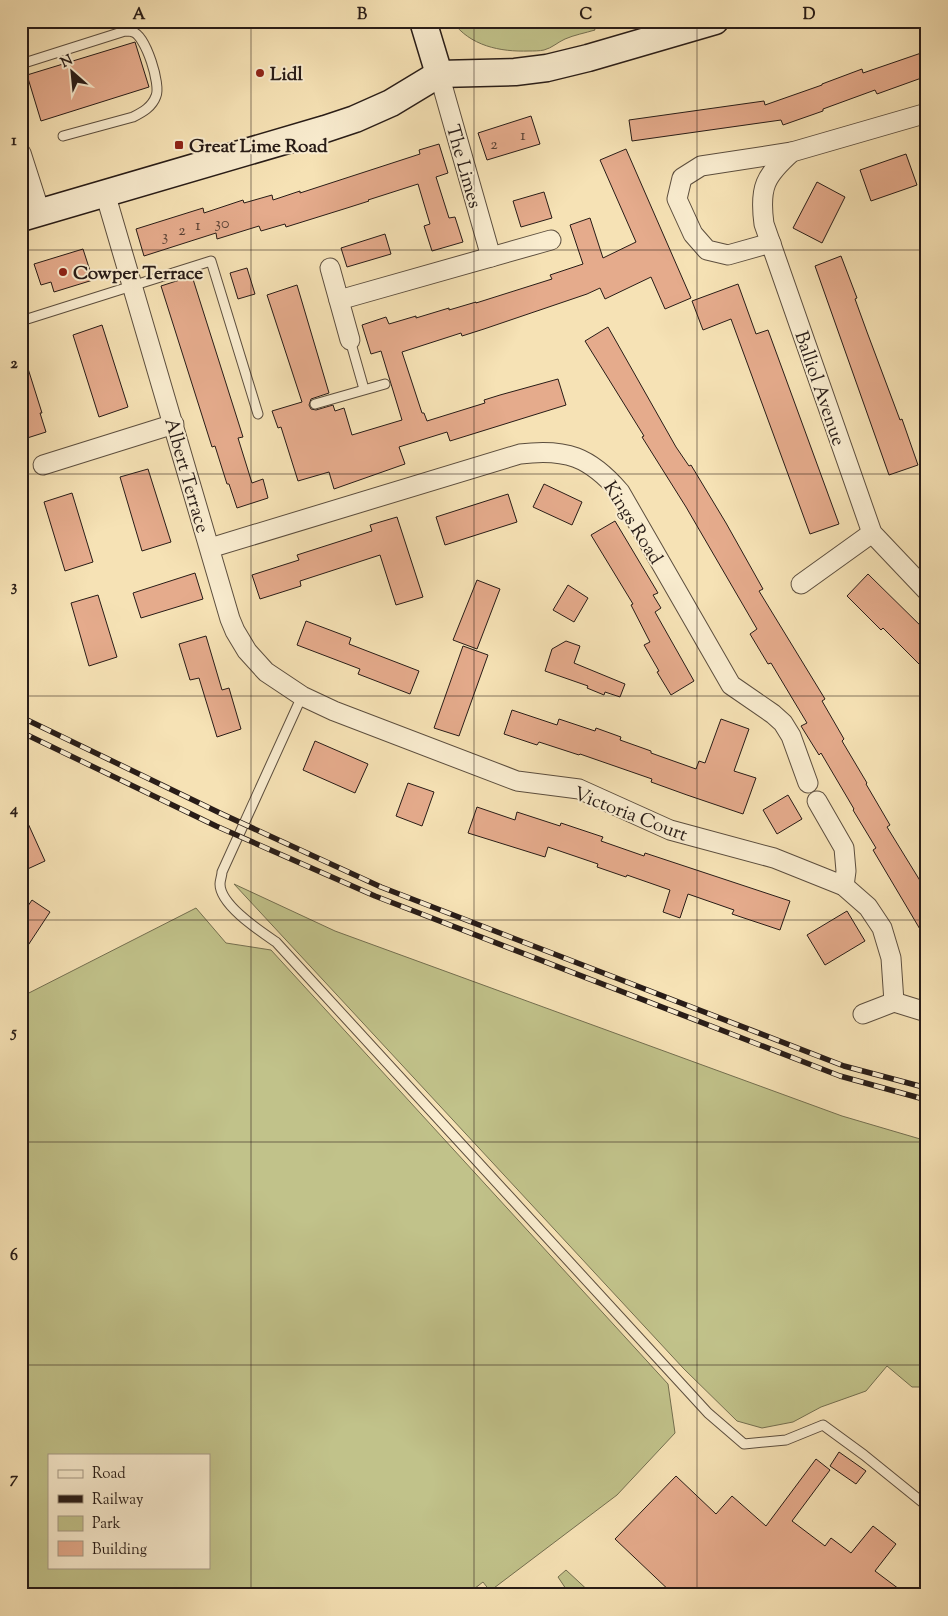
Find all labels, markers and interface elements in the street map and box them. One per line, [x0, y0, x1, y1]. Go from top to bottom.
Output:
text: A [133, 4, 146, 27]
text: B [357, 4, 367, 27]
text: C [580, 4, 593, 27]
text: D [803, 4, 816, 27]
north arrow [48, 48, 98, 98]
text: N [57, 51, 77, 74]
place label: Lidl [270, 62, 303, 89]
marker: Lidl [254, 67, 266, 79]
street label: The Limes [438, 122, 487, 212]
house number: 1 [520, 125, 526, 148]
text: 1 [11, 130, 17, 153]
place label: Great Lime Road [189, 134, 328, 161]
house number: 2 [490, 134, 498, 157]
marker: Great Lime Road [173, 139, 185, 151]
house number: 30 [215, 213, 229, 236]
house number: 1 [195, 215, 201, 238]
house number: 2 [178, 220, 186, 243]
house number: 3 [162, 226, 168, 249]
place label: Cowper Terrace [73, 261, 203, 288]
marker: Cowper Terrace [57, 266, 69, 278]
street label: Balliol Avenue [786, 328, 851, 450]
text: 2 [10, 353, 18, 376]
street label: Albert Terrace [156, 415, 215, 537]
street label: Kings Road [596, 476, 668, 570]
text: 3 [11, 576, 18, 599]
street label: Victoria Court [569, 781, 691, 850]
text: 4 [9, 799, 18, 822]
text: 5 [9, 1022, 17, 1045]
text: 6 [10, 1245, 18, 1268]
legend [48, 1454, 210, 1568]
text: Road [92, 1464, 126, 1485]
text: 7 [10, 1468, 19, 1491]
text: Railway [92, 1490, 144, 1511]
text: Park [92, 1514, 121, 1535]
text: Building [92, 1540, 147, 1561]

